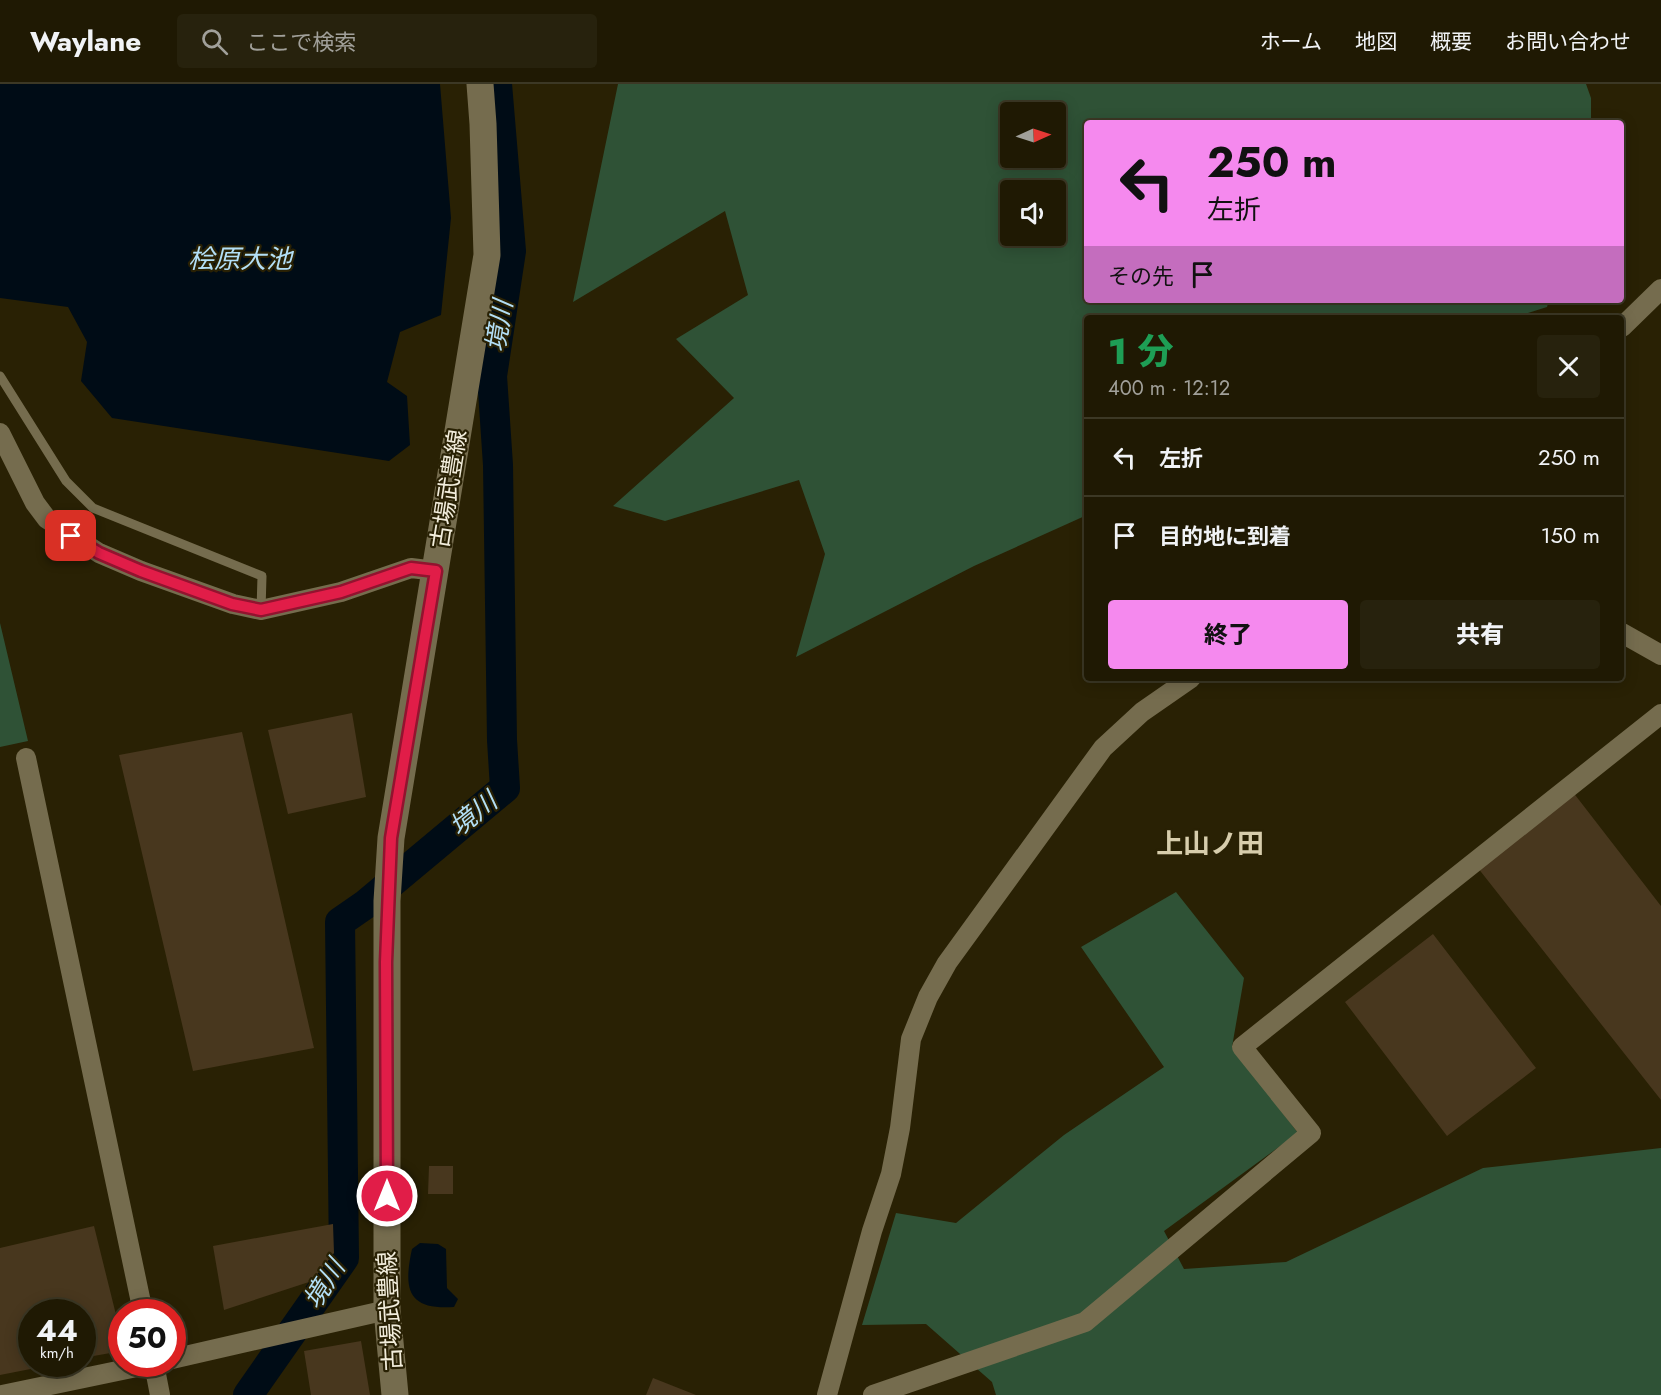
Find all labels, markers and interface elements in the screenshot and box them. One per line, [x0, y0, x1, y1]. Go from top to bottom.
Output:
search box [177, 14, 597, 68]
text: Waylane [30, 21, 141, 62]
icon: search [198, 25, 231, 58]
text: ここで検索 [246, 26, 356, 58]
text: ホーム [1260, 27, 1322, 57]
text: 地図 [1355, 27, 1397, 57]
text: 概要 [1430, 27, 1472, 57]
text: お問い合わせ [1505, 27, 1631, 57]
north arrow [1000, 102, 1066, 168]
map controls [1000, 102, 1066, 246]
text: 250 m [1207, 132, 1337, 193]
icon: left [1108, 144, 1186, 222]
button: sound [1000, 180, 1066, 246]
text: 左折 [1207, 190, 1261, 229]
water label: 桧原大池 [188, 240, 295, 278]
icon: arrive [1186, 258, 1219, 291]
text: その先 [1108, 260, 1174, 292]
water label: 境川 [476, 294, 522, 355]
text: 1 分 [1108, 325, 1174, 377]
button: close [1537, 335, 1600, 398]
text: 400 m · 12:12 [1108, 374, 1230, 403]
street label: 古場武豊線 [422, 427, 475, 551]
icon: left [1108, 441, 1141, 474]
text: 250 m [1538, 441, 1600, 473]
text: 左折 [1159, 442, 1203, 474]
pin [45, 510, 96, 561]
icon: arrive [54, 519, 87, 552]
icon: arrive [1108, 519, 1141, 552]
text: 150 m [1541, 519, 1600, 551]
text: 目的地に到着 [1159, 520, 1291, 552]
button: 終了 [1108, 600, 1348, 669]
button: 共有 [1360, 600, 1600, 669]
water label: 境川 [441, 781, 507, 845]
district label: 上山ノ田 [1156, 824, 1264, 863]
position arrow [355, 1164, 419, 1228]
water label: 境川 [294, 1249, 355, 1316]
street label: 古場武豊線 [369, 1250, 410, 1372]
speed limit sign: 50 [108, 1299, 186, 1377]
text: 44 [36, 1309, 78, 1352]
text: km/h [40, 1342, 74, 1364]

